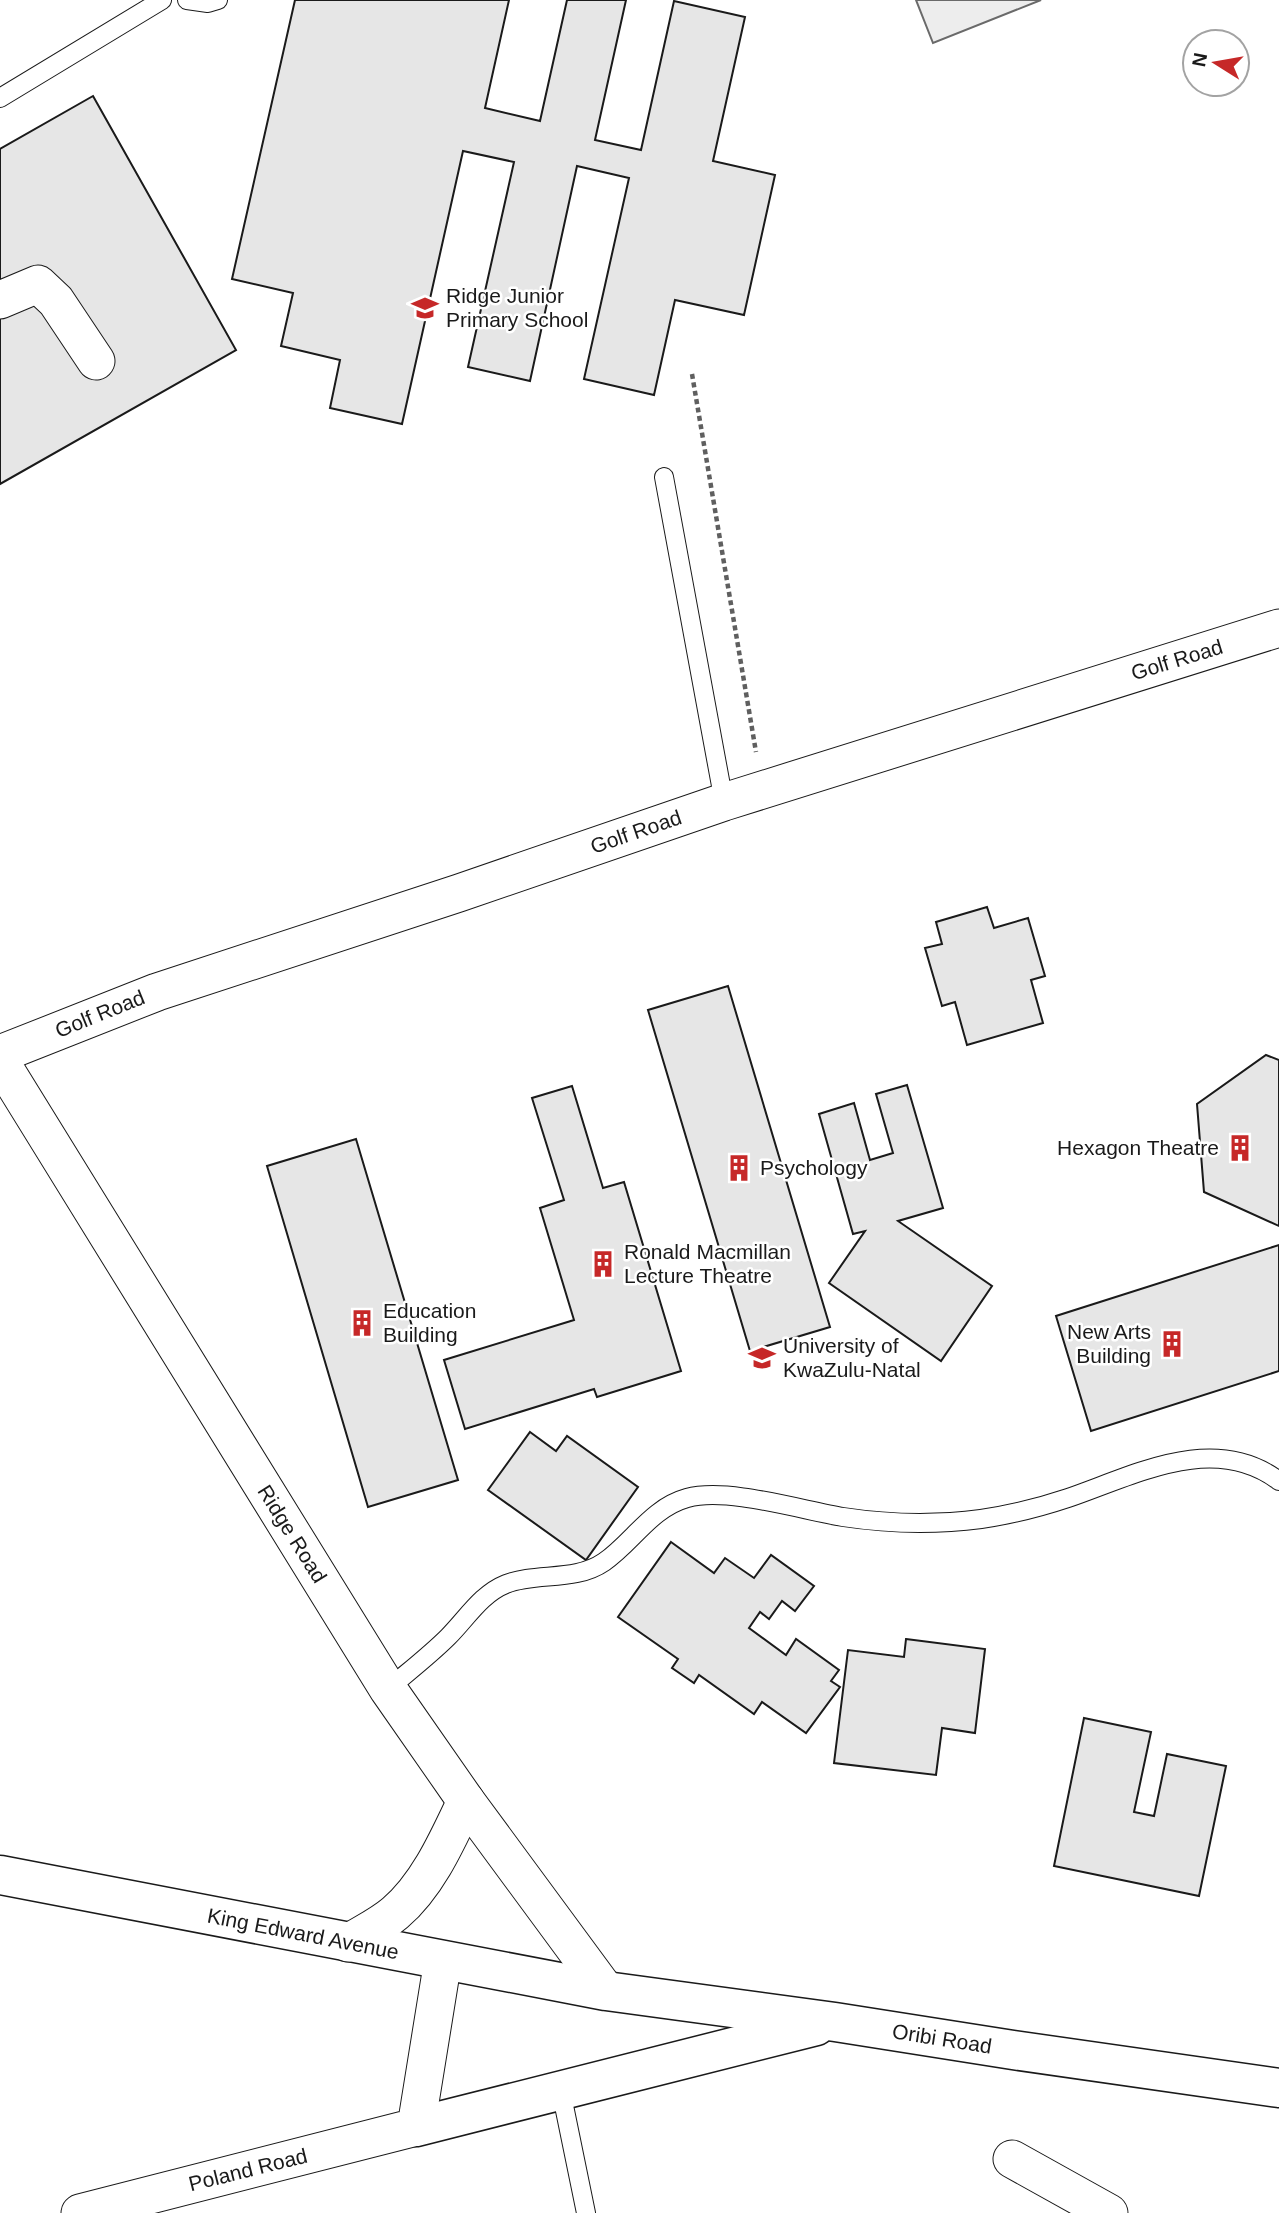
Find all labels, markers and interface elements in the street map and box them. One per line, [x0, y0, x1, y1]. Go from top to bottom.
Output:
north arrow [1181, 28, 1251, 98]
text: N [1188, 51, 1211, 69]
place label: Ridge Junior Primary School [446, 284, 588, 331]
school or university icon: Ridge Junior Primary School [410, 293, 440, 323]
street label: Golf Road [1128, 635, 1225, 684]
street label: Golf Road [587, 805, 684, 858]
street label: Golf Road [52, 985, 148, 1042]
building icon: Hexagon Theatre [1225, 1133, 1255, 1163]
place label: Hexagon Theatre [1057, 1136, 1219, 1159]
building icon: Psychology [724, 1153, 754, 1183]
place label: Psychology [760, 1156, 868, 1179]
place label: Ronald Macmillan Lecture Theatre [624, 1240, 791, 1287]
building icon: Ronald Macmillan Lecture Theatre [588, 1249, 618, 1279]
place label: Education Building [383, 1299, 476, 1346]
building icon: Education Building [347, 1308, 377, 1338]
place label: New Arts Building [1067, 1320, 1151, 1367]
building icon: New Arts Building [1157, 1329, 1187, 1359]
place label: University of KwaZulu-Natal [783, 1334, 921, 1381]
school or university icon: University of KwaZulu-Natal [747, 1343, 777, 1373]
street label: Ridge Road [253, 1481, 332, 1587]
street label: King Edward Avenue [205, 1904, 401, 1963]
street label: Oribi Road [891, 2019, 993, 2058]
street label: Poland Road [186, 2144, 310, 2195]

